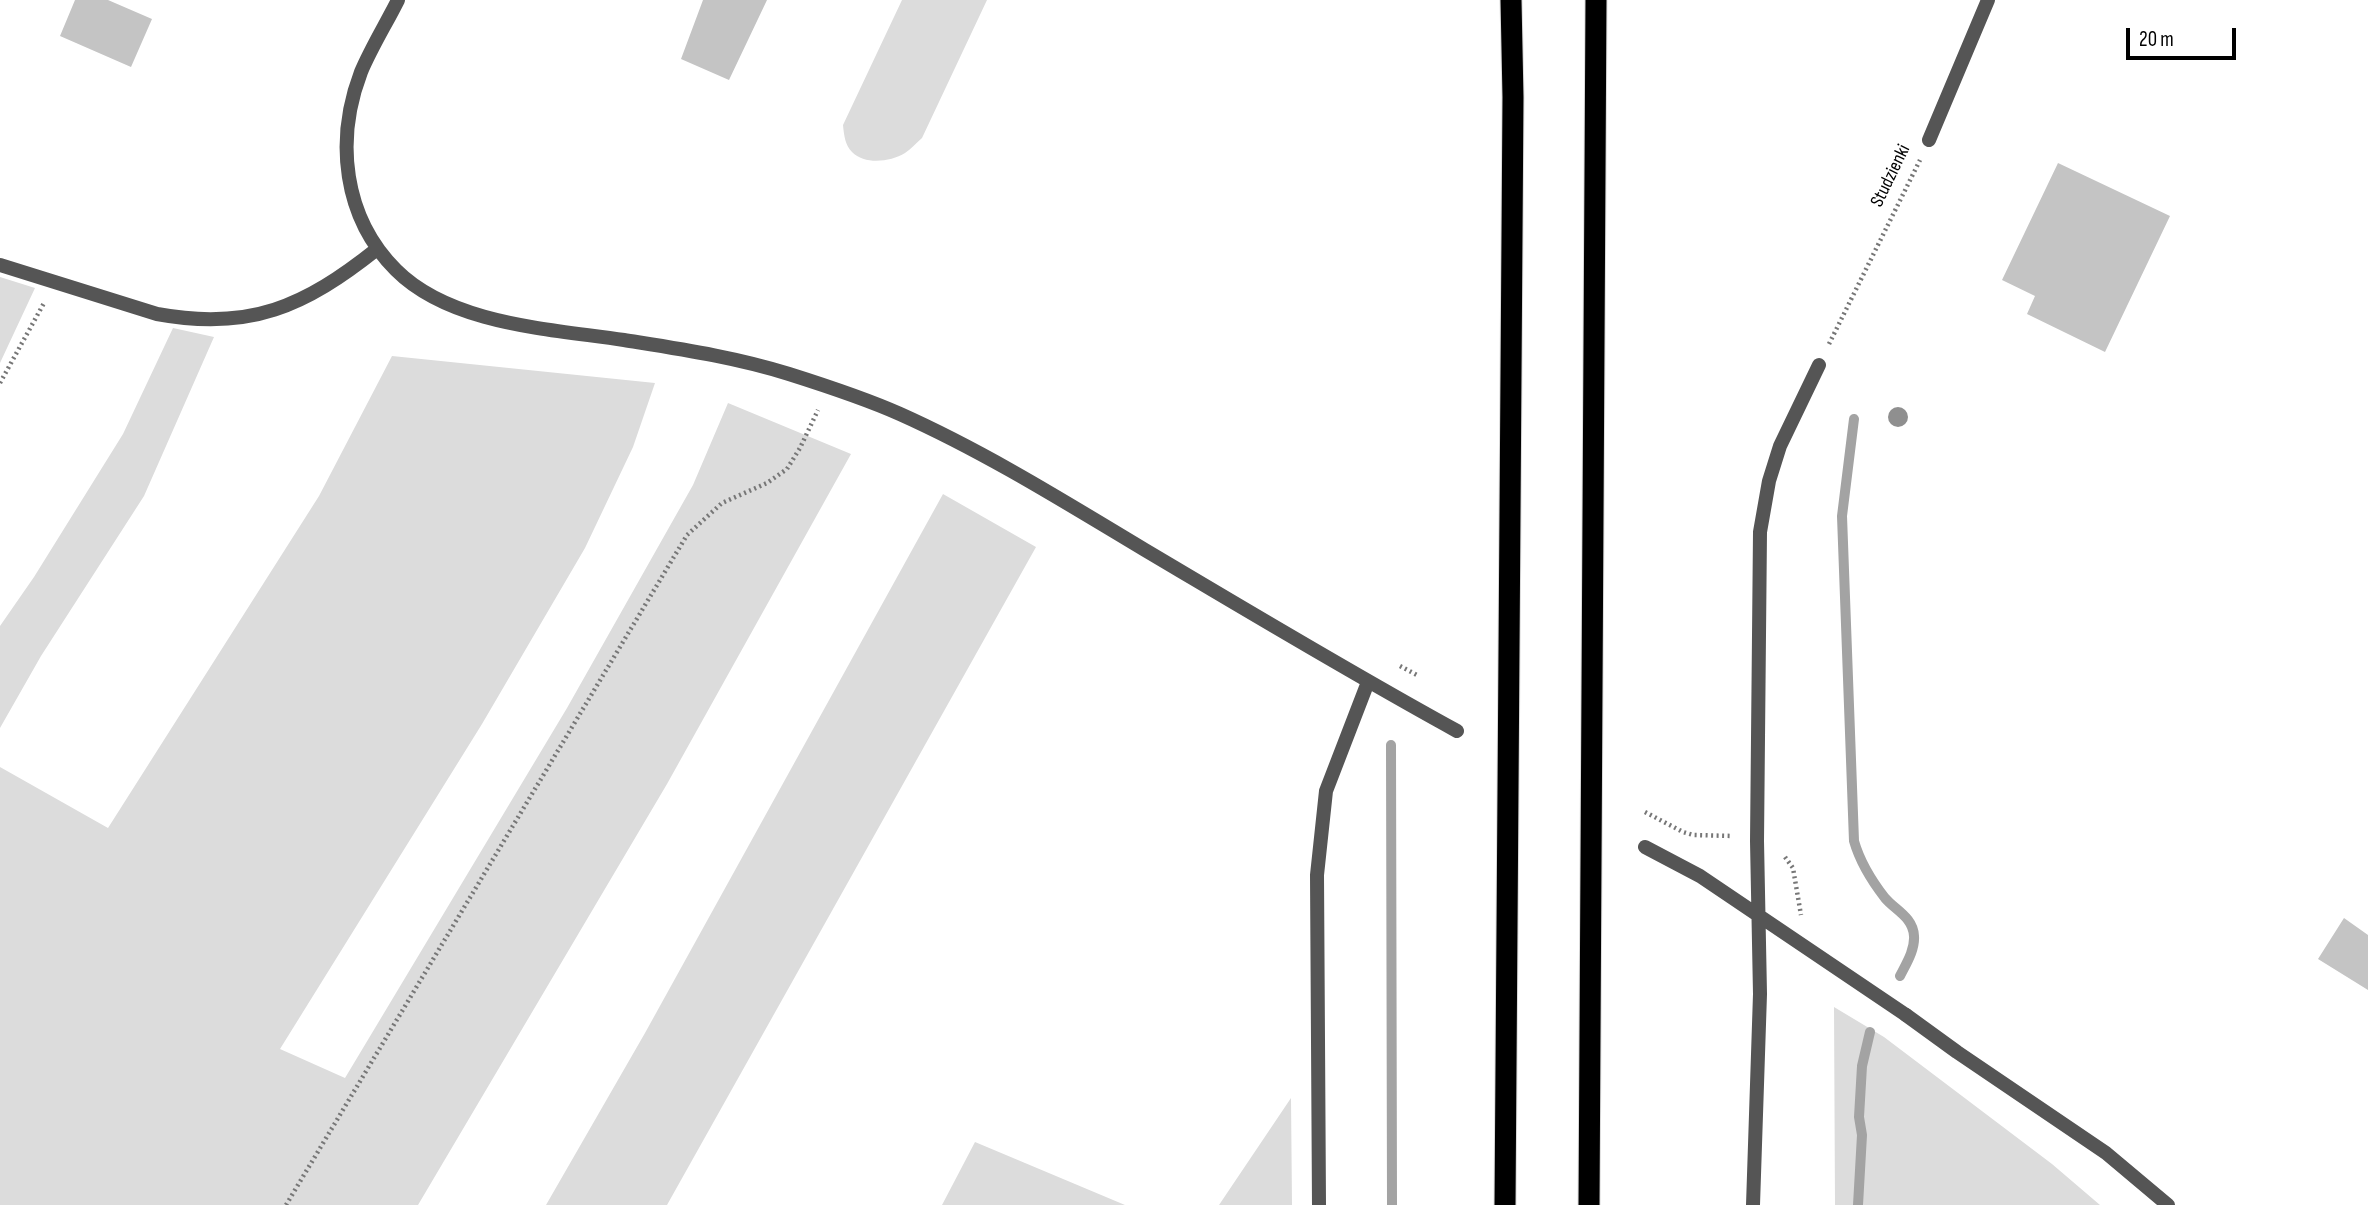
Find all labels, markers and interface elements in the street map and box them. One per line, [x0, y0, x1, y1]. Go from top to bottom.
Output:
scale bar [2130, 14, 2240, 58]
text: 20 m [2139, 27, 2174, 52]
street label: Studzienki [1866, 141, 1916, 211]

